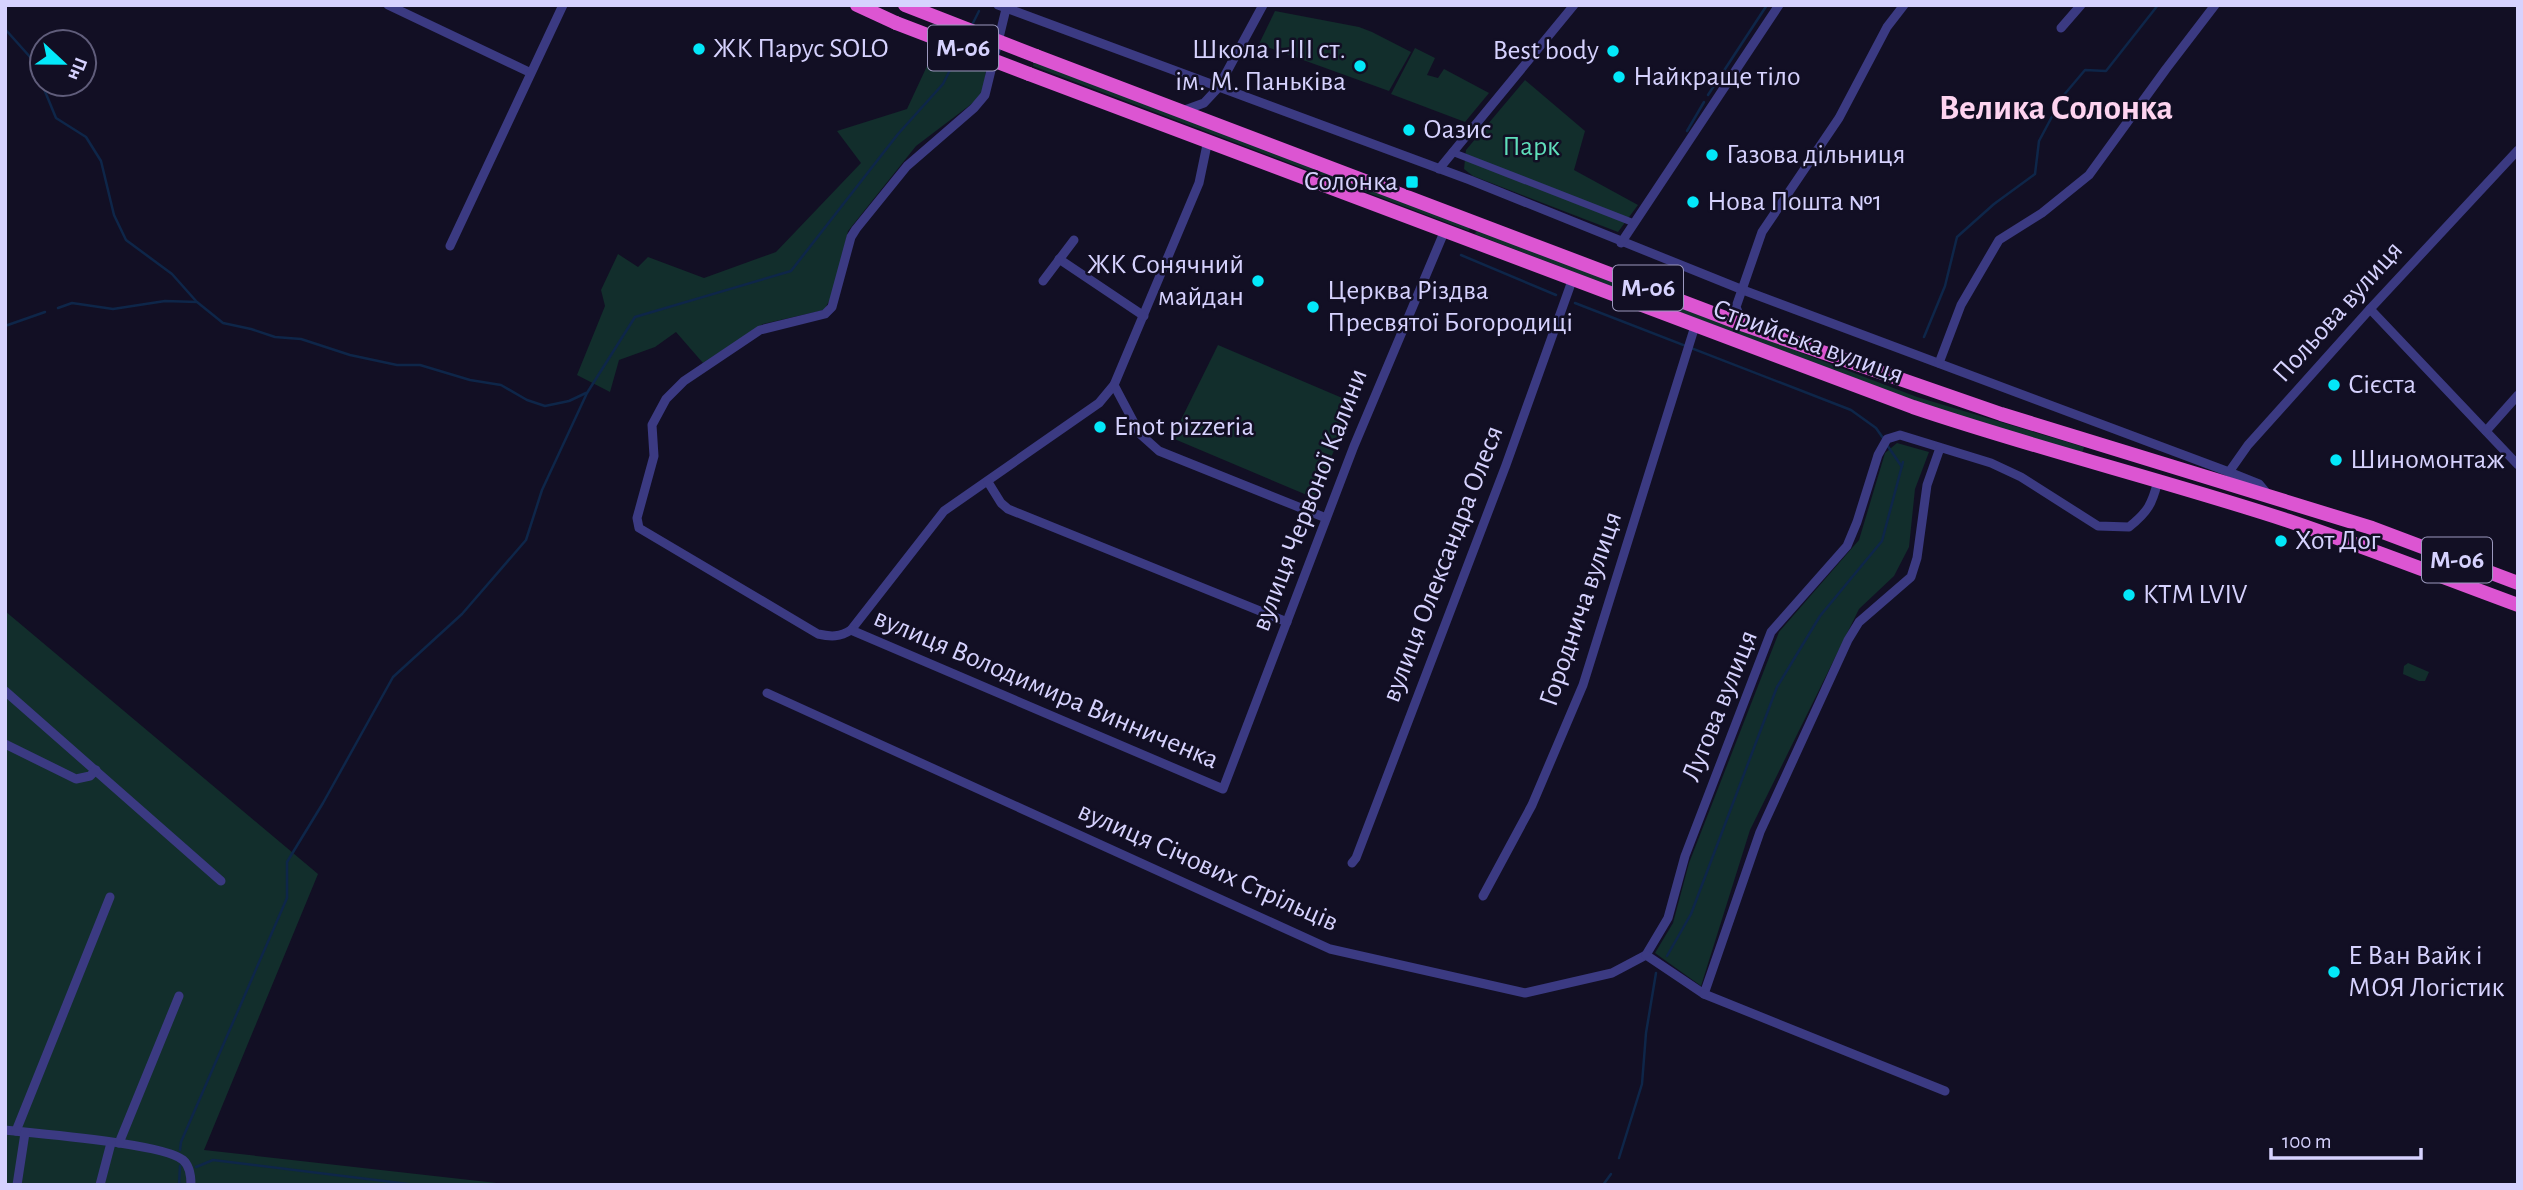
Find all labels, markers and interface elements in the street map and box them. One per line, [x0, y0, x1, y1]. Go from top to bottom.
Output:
road number: М-06 [928, 25, 998, 70]
north arrow [28, 28, 98, 98]
place label: ЖК Парус SOLO [713, 35, 889, 63]
place label: Школа І-ІІІ ст. ім. М. Паньківа [1175, 36, 1346, 96]
place label: Best body [1493, 37, 1599, 65]
marker: ЖК Парус SOLO [691, 41, 707, 57]
marker: Best body [1605, 43, 1621, 59]
text: Пн [64, 55, 91, 83]
marker: Школа І-ІІІ ст. ім. М. Паньківа [1352, 58, 1368, 74]
place label: Найкраще тіло [1633, 63, 1801, 91]
marker: Найкраще тіло [1611, 69, 1627, 85]
district label: Велика Солонка [1939, 91, 2173, 126]
place label: Оазис [1423, 116, 1492, 144]
marker: Оазис [1401, 122, 1417, 138]
park label: Парк [1502, 133, 1560, 161]
place label: Газова дільниця [1726, 141, 1906, 169]
marker: Газова дільниця [1704, 147, 1720, 163]
place label: Солонка [1303, 168, 1398, 196]
marker: Солонка [1404, 174, 1420, 190]
place label: Нова Пошта №1 [1707, 188, 1882, 216]
marker: Нова Пошта №1 [1685, 194, 1701, 210]
street label: Польова вулиця [2268, 236, 2408, 388]
place label: ЖК Сонячний майдан [1087, 251, 1244, 311]
road number: М-06 [1613, 266, 1683, 310]
marker: ЖК Сонячний майдан [1250, 273, 1266, 289]
place label: Церква Різдва Пресвятої Богородиці [1327, 277, 1573, 337]
street label: Стрийська вулиця [1709, 295, 1907, 389]
marker: Церква Різдва Пресвятої Богородиці [1305, 299, 1321, 315]
street label: вулиця Червоної Калини [1247, 365, 1373, 635]
place label: Сієста [2348, 371, 2416, 399]
marker: Сієста [2326, 377, 2342, 393]
place label: Enot pizzeria [1114, 413, 1254, 441]
marker: Enot pizzeria [1092, 419, 1108, 435]
street label: вулиця Олександра Олеся [1377, 422, 1509, 706]
place label: Шиномонтаж [2350, 446, 2505, 474]
marker: Шиномонтаж [2328, 452, 2344, 468]
street label: Городнича вулиця [1535, 508, 1627, 710]
place label: Хот Дог [2295, 527, 2380, 555]
marker: Хот Дог [2273, 533, 2289, 549]
road number: М-06 [2422, 538, 2492, 582]
place label: KTM LVIV [2143, 581, 2247, 609]
marker: KTM LVIV [2121, 587, 2137, 603]
street label: вулиця Володимира Винниченка [870, 604, 1222, 774]
street label: Лугова вулиця [1677, 627, 1763, 785]
street label: вулиця Січових Стрільців [1074, 797, 1342, 937]
place label: Е Ван Вайк і МОЯ Логістик [2348, 942, 2505, 1002]
marker: Е Ван Вайк і МОЯ Логістик [2326, 964, 2342, 980]
scale bar [2271, 1116, 2422, 1160]
text: 100 m [2282, 1131, 2332, 1152]

